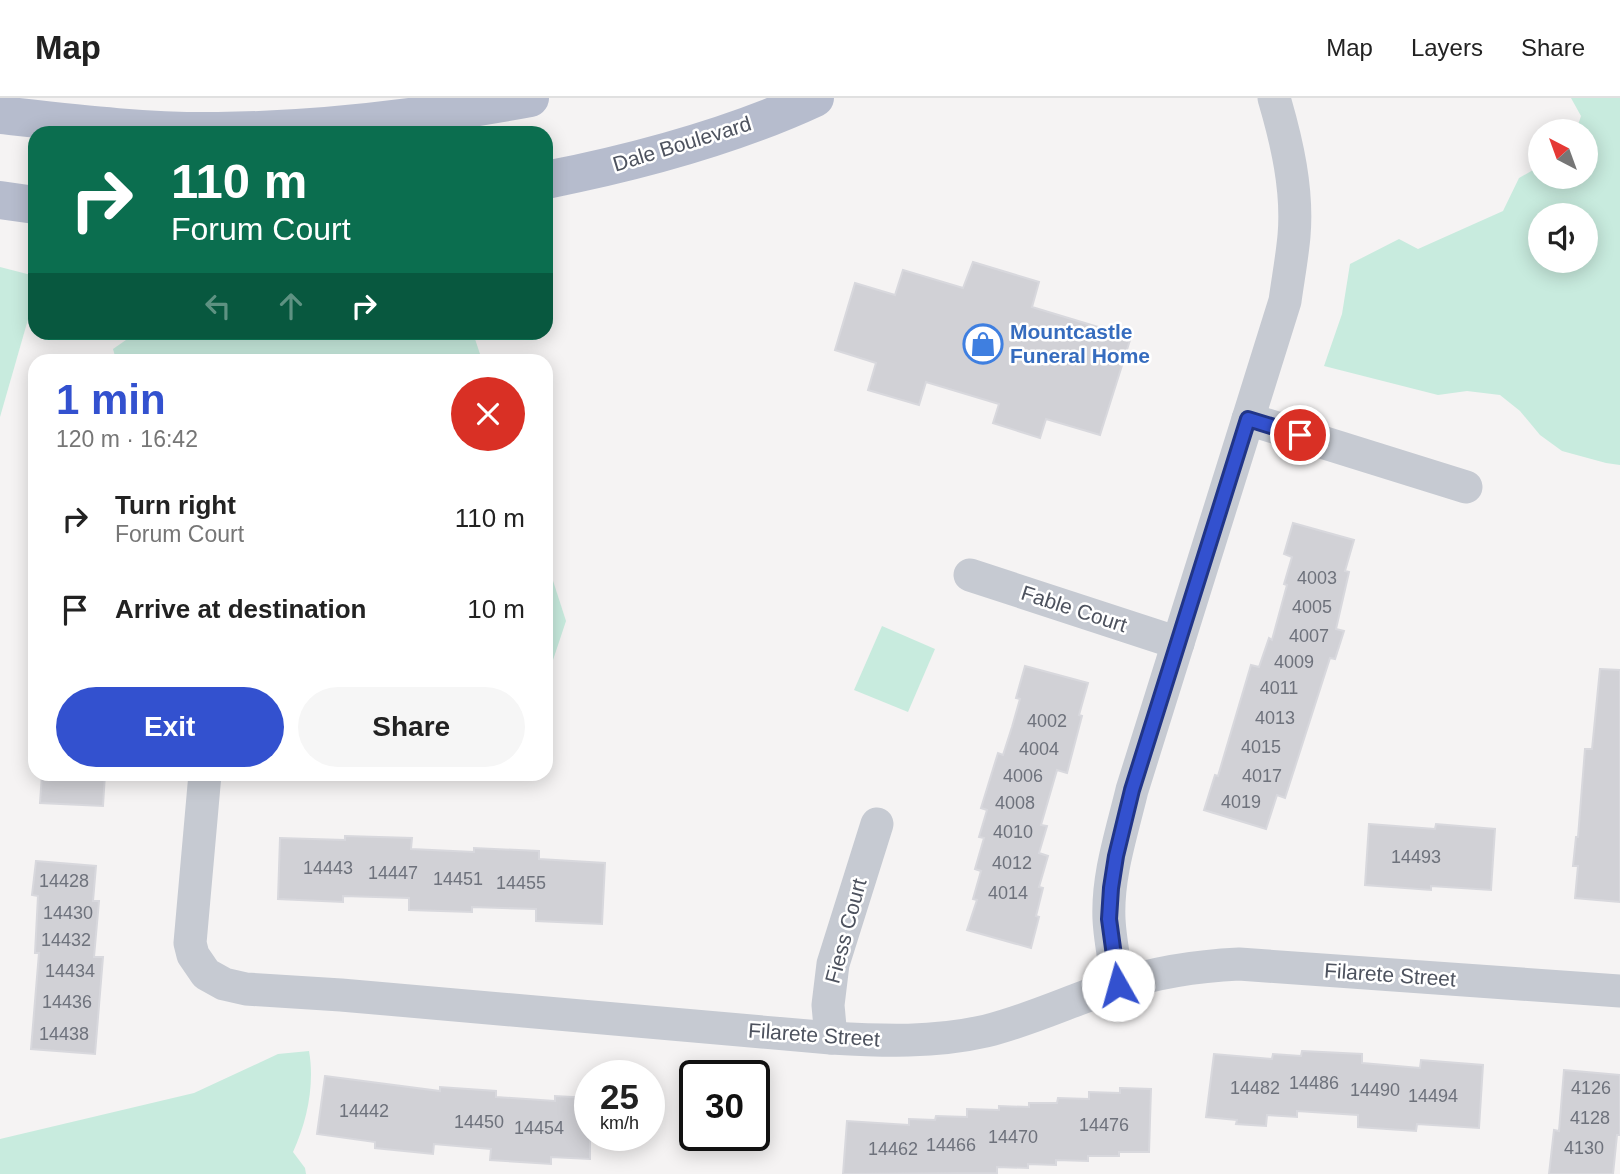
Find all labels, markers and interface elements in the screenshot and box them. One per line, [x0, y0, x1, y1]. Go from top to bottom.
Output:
text: Map [35, 29, 101, 66]
text: Map [1326, 34, 1373, 61]
text: Layers [1411, 34, 1483, 61]
text: Share [1521, 34, 1585, 61]
street label: Dale Boulevard [610, 112, 754, 176]
north arrow [1528, 119, 1598, 189]
map controls [1528, 119, 1598, 273]
icon: right [56, 154, 147, 245]
text: 110 m [171, 154, 307, 208]
button: sound [1528, 203, 1598, 273]
text: Forum Court [171, 211, 351, 247]
icon: left [199, 287, 237, 325]
icon: ahead [272, 287, 310, 325]
icon: right [345, 287, 383, 325]
place label: Mountcastle Funeral Home [1010, 320, 1150, 367]
shop icon: Mountcastle Funeral Home [962, 323, 1004, 365]
text: 1 min [56, 376, 166, 423]
button: close [451, 377, 525, 451]
pin [1270, 405, 1330, 465]
icon: arrive [1281, 416, 1319, 454]
text: 120 m · 16:42 [56, 426, 198, 452]
text: Turn right [115, 490, 236, 520]
icon: right [56, 500, 94, 538]
text: 110 m [455, 503, 525, 533]
text: Forum Court [115, 521, 244, 547]
house number: 4003 [1297, 568, 1337, 588]
street label: Fable Court [1018, 581, 1130, 636]
icon: arrive [56, 591, 94, 629]
text: Arrive at destination [115, 594, 366, 624]
text: 10 m [467, 594, 525, 624]
house number: 4005 [1292, 597, 1332, 617]
house number: 4007 [1289, 626, 1329, 646]
house number: 4009 [1274, 652, 1314, 672]
house number: 4011 [1260, 678, 1298, 698]
button: Exit [56, 687, 284, 767]
button: Share [298, 687, 525, 767]
house number: 4013 [1255, 708, 1295, 728]
house number: 4002 [1027, 711, 1067, 731]
house number: 4015 [1241, 737, 1281, 757]
house number: 4004 [1019, 739, 1059, 759]
house number: 4006 [1003, 766, 1043, 786]
house number: 4017 [1242, 766, 1282, 786]
house number: 4019 [1221, 792, 1261, 812]
house number: 4008 [995, 793, 1035, 813]
house number: 4010 [993, 822, 1033, 842]
house number: 14493 [1391, 847, 1441, 867]
house number: 4012 [992, 853, 1032, 873]
house number: 14443 [303, 858, 353, 878]
house number: 14447 [368, 863, 418, 883]
house number: 14451 [433, 869, 483, 889]
house number: 14428 [39, 871, 89, 891]
house number: 14455 [496, 873, 546, 893]
street label: Fiess Court [821, 876, 871, 986]
house number: 4014 [988, 883, 1028, 903]
house number: 14430 [43, 903, 93, 923]
house number: 14432 [41, 930, 91, 950]
position arrow [1081, 948, 1155, 1022]
street label: Filarete Street [1323, 958, 1457, 991]
house number: 14434 [45, 961, 95, 981]
house number: 14436 [42, 992, 92, 1012]
street label: Filarete Street [747, 1018, 881, 1051]
house number: 14438 [39, 1024, 89, 1044]
speed limit sign: 30 [679, 1060, 770, 1151]
house number: 14486 [1289, 1073, 1339, 1093]
text: 25 [600, 1077, 639, 1116]
house number: 14482 [1230, 1078, 1280, 1098]
house number: 4126 [1571, 1078, 1611, 1098]
house number: 14490 [1350, 1080, 1400, 1100]
house number: 14494 [1408, 1086, 1458, 1106]
house number: 14442 [339, 1101, 389, 1121]
house number: 4128 [1570, 1108, 1610, 1128]
house number: 14450 [454, 1112, 504, 1132]
text: km/h [600, 1113, 639, 1133]
house number: 14476 [1079, 1115, 1129, 1135]
house number: 14454 [514, 1118, 564, 1138]
house number: 14470 [988, 1127, 1038, 1147]
house number: 14466 [926, 1135, 976, 1155]
house number: 4130 [1564, 1138, 1604, 1158]
house number: 14462 [868, 1139, 918, 1159]

